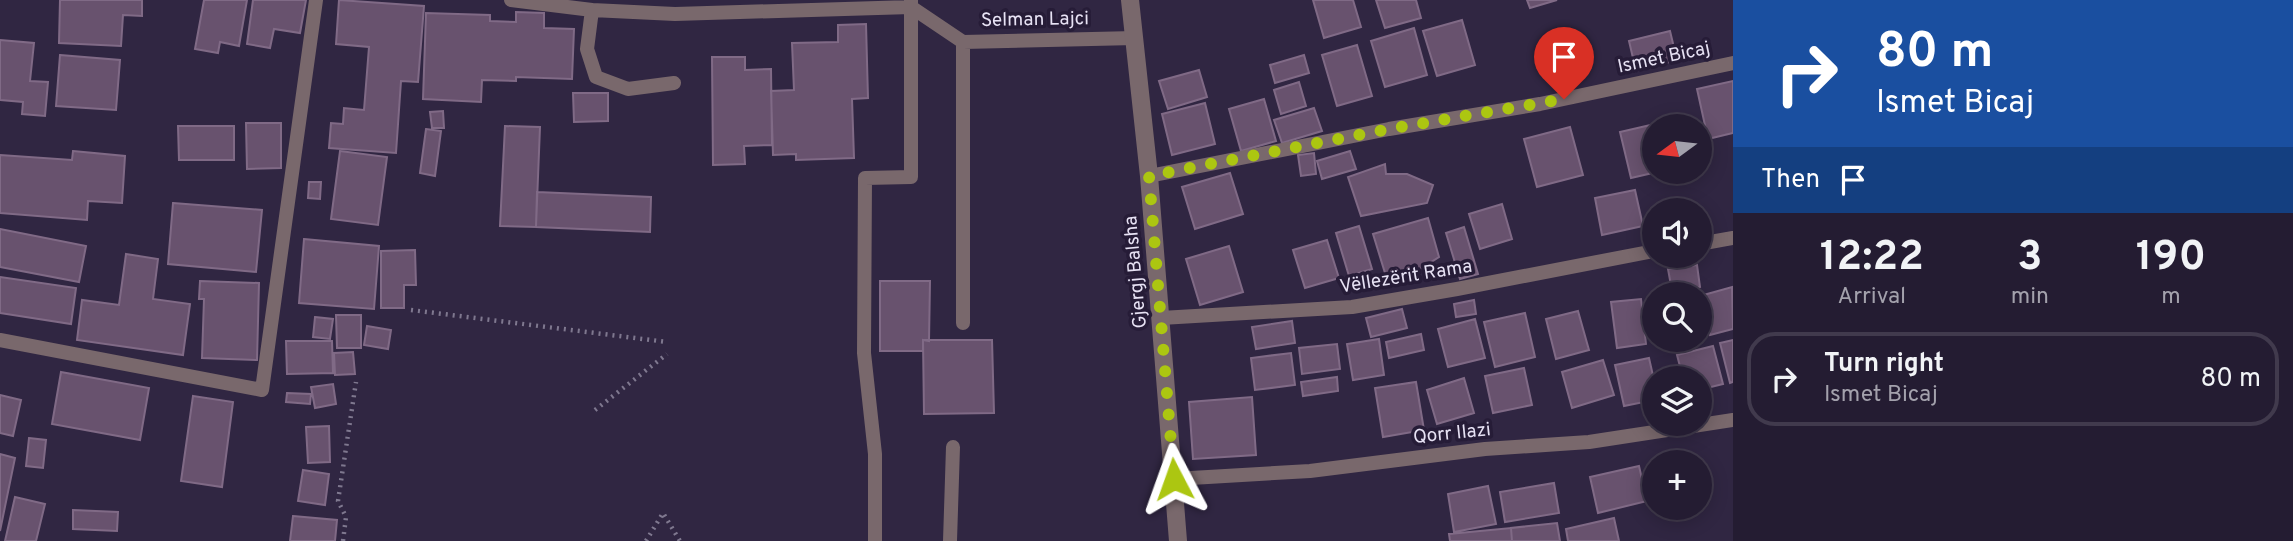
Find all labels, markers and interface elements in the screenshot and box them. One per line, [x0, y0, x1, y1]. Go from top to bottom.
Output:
street label: Selman Lajci [981, 7, 1089, 33]
text: 80 m [1876, 23, 1993, 85]
pin [1534, 27, 1594, 99]
icon: right [1761, 28, 1852, 119]
street label: Ismet Bicaj [1616, 36, 1712, 80]
icon: arrive [1545, 38, 1583, 76]
text: Ismet Bicaj [1876, 84, 2034, 124]
north arrow [1642, 114, 1712, 184]
map controls [1642, 114, 1712, 520]
icon: arrive [1834, 161, 1872, 199]
text: Then [1761, 164, 1820, 197]
button: sound [1642, 198, 1712, 268]
street label: Gjergj Balsha [1119, 215, 1153, 329]
text: 12:22 [1820, 232, 1924, 285]
text: 3 [2017, 232, 2042, 285]
text: 190 [2136, 232, 2206, 285]
street label: Vëllezërit Rama [1338, 255, 1474, 299]
button: search [1642, 282, 1712, 352]
text: Arrival [1838, 283, 1906, 312]
text: min [2011, 283, 2049, 312]
text: m [2161, 283, 2181, 312]
text: Turn right [1824, 348, 1944, 381]
icon: right [1765, 360, 1803, 398]
text: 80 m [2201, 363, 2261, 396]
button: layers [1642, 366, 1712, 436]
text: Ismet Bicaj [1824, 381, 1938, 410]
street label: Qorr Ilazi [1412, 418, 1492, 450]
position arrow [1137, 442, 1211, 516]
button: + [1642, 450, 1712, 520]

